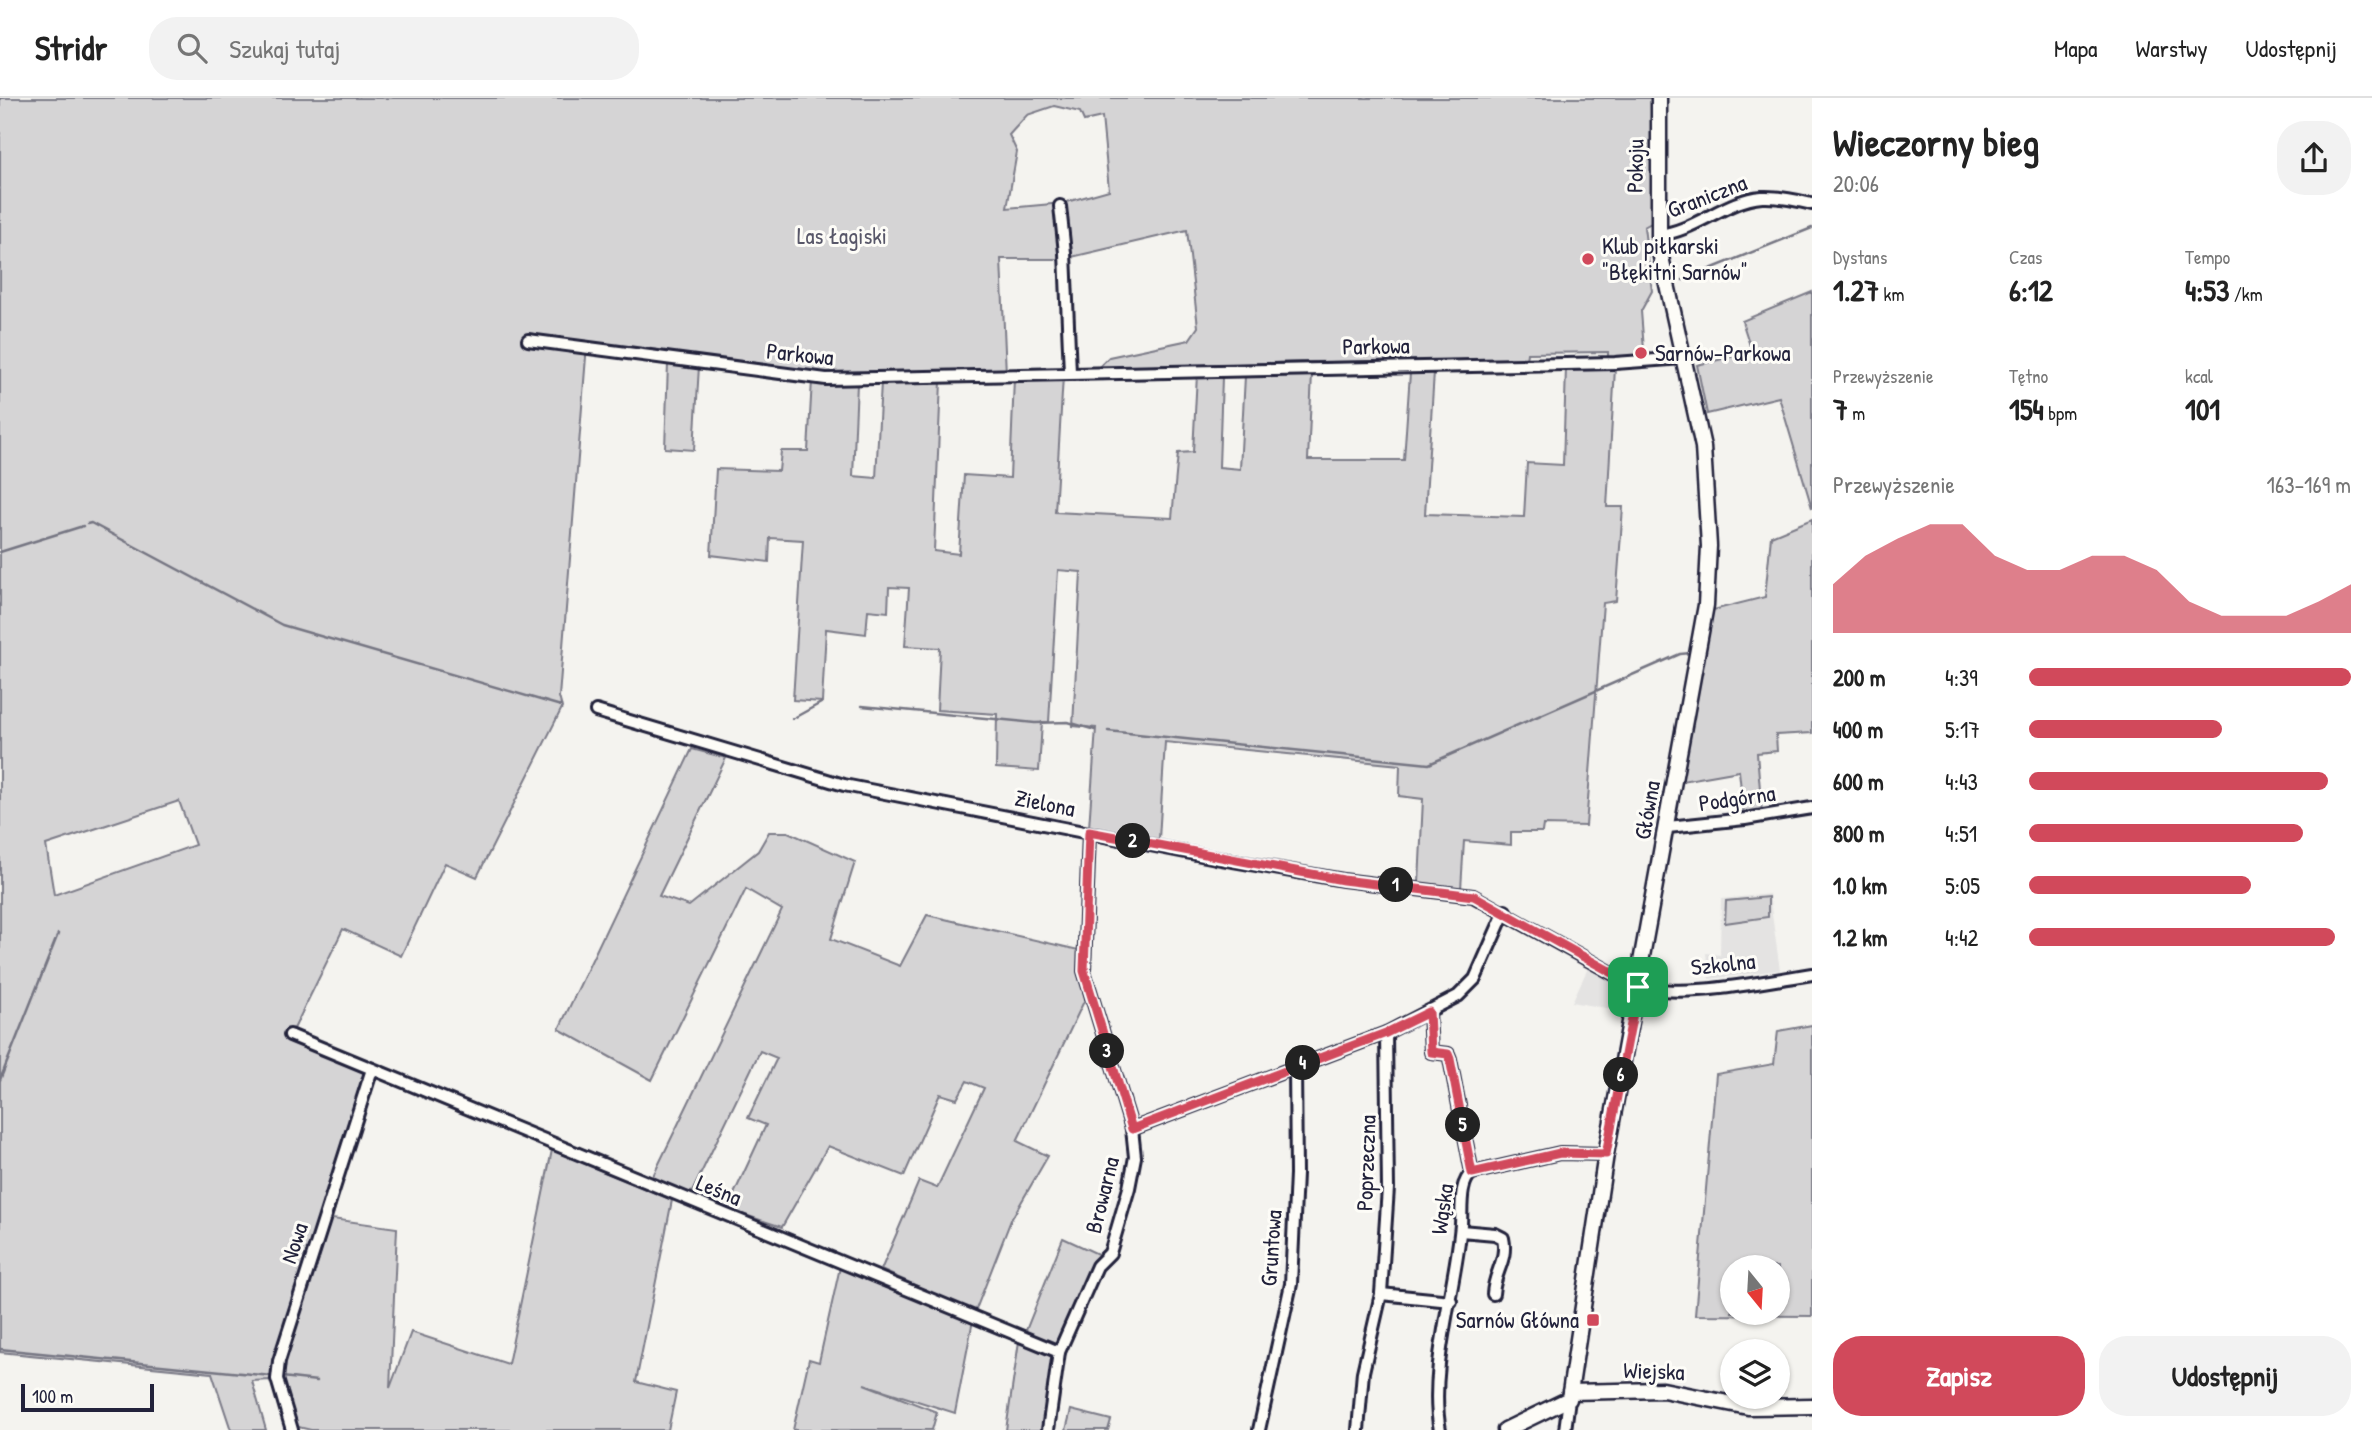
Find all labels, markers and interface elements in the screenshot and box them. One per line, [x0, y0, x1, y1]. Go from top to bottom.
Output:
search box [149, 17, 639, 80]
text: Stridr [35, 26, 107, 70]
icon: search [173, 29, 211, 67]
text: Szukaj tutaj [229, 31, 340, 66]
text: Mapa [2054, 32, 2097, 64]
text: Warstwy [2135, 32, 2208, 64]
text: Udostępnij [2246, 32, 2337, 64]
text: Wieczorny bieg [1833, 116, 2039, 168]
button: share [2277, 121, 2351, 195]
street label: Pokoju [1619, 139, 1650, 193]
street label: Graniczna [1663, 166, 1751, 225]
text: 20:06 [1833, 168, 1879, 199]
park label: Las Łagiski [797, 220, 887, 251]
place label: Klub piłkarski "Błękitni Sarnów" [1602, 230, 1748, 287]
text: Dystans [1833, 244, 1887, 270]
text: Czas [2009, 244, 2042, 270]
text: Tempo [2185, 244, 2230, 270]
marker: Klub piłkarski "Błękitni Sarnów" [1580, 251, 1596, 267]
text: 1.27 [1833, 270, 1879, 310]
text: 6:12 [2009, 270, 2053, 310]
text: 4:53 [2185, 270, 2229, 310]
text: km [1879, 281, 1904, 307]
text: /km [2229, 281, 2263, 307]
street label: Parkowa [1342, 329, 1410, 362]
street label: Parkowa [765, 335, 835, 372]
place label: Sarnów-Parkowa [1655, 337, 1790, 368]
marker: Sarnów-Parkowa [1633, 345, 1649, 361]
text: Przewyższenie [1833, 363, 1934, 389]
text: Tętno [2009, 363, 2048, 389]
text: kcal [2185, 363, 2213, 389]
text: 7 [1833, 389, 1848, 429]
text: 154 [2009, 389, 2044, 429]
text: 101 [2185, 389, 2220, 429]
text: m [1848, 400, 1865, 426]
text: bpm [2044, 400, 2077, 426]
text: Przewyższenie [1833, 469, 1955, 500]
text: 163–169 m [2267, 469, 2351, 500]
text: 200 m [1833, 662, 1885, 693]
text: 4:39 [1945, 662, 1978, 693]
text: 400 m [1833, 714, 1883, 745]
text: 5:17 [1945, 714, 1980, 745]
text: 600 m [1833, 766, 1884, 797]
text: 4:43 [1945, 766, 1978, 797]
street label: Podgórna [1697, 777, 1777, 818]
street label: Główna [1626, 778, 1667, 842]
street label: Zielona [1012, 781, 1078, 824]
text: 800 m [1833, 818, 1885, 849]
text: 4:51 [1945, 818, 1977, 849]
pin: 2 [1116, 824, 1150, 858]
text: 2 [1128, 827, 1137, 853]
pin: 1 [1378, 868, 1414, 902]
text: 1.0 km [1833, 870, 1887, 901]
text: 5:05 [1945, 870, 1980, 901]
text: 1 [1392, 871, 1399, 897]
text: 1.2 km [1833, 922, 1888, 953]
text: 4:42 [1945, 922, 1978, 953]
street label: Szkolna [1689, 945, 1757, 982]
pin [1608, 957, 1668, 1017]
icon: arrive [1619, 968, 1657, 1006]
pin: 3 [1090, 1034, 1124, 1068]
text: 3 [1102, 1037, 1111, 1063]
pin: 4 [1286, 1046, 1320, 1080]
text: 4 [1299, 1049, 1306, 1075]
pin: 6 [1604, 1058, 1638, 1093]
text: 6 [1617, 1061, 1624, 1087]
pin: 5 [1446, 1108, 1480, 1142]
text: 5 [1458, 1111, 1467, 1137]
street label: Poprzeczna [1348, 1114, 1383, 1212]
street label: Browarna [1077, 1153, 1126, 1236]
street label: Leśna [692, 1167, 746, 1213]
street label: Wąska [1423, 1182, 1460, 1236]
street label: Gruntowa [1252, 1209, 1289, 1287]
street label: Nowa [272, 1218, 315, 1267]
north arrow [1720, 1255, 1790, 1325]
map controls [1720, 1255, 1790, 1409]
place label: Sarnów Główna [1456, 1304, 1579, 1335]
marker: Sarnów Główna [1585, 1312, 1601, 1328]
button: Zapisz [1833, 1336, 2085, 1416]
button: Udostępnij [2099, 1336, 2351, 1416]
button: layers [1720, 1339, 1790, 1409]
street label: Wiejska [1623, 1354, 1685, 1387]
scale bar [21, 1381, 154, 1413]
text: 100 m [32, 1383, 73, 1409]

